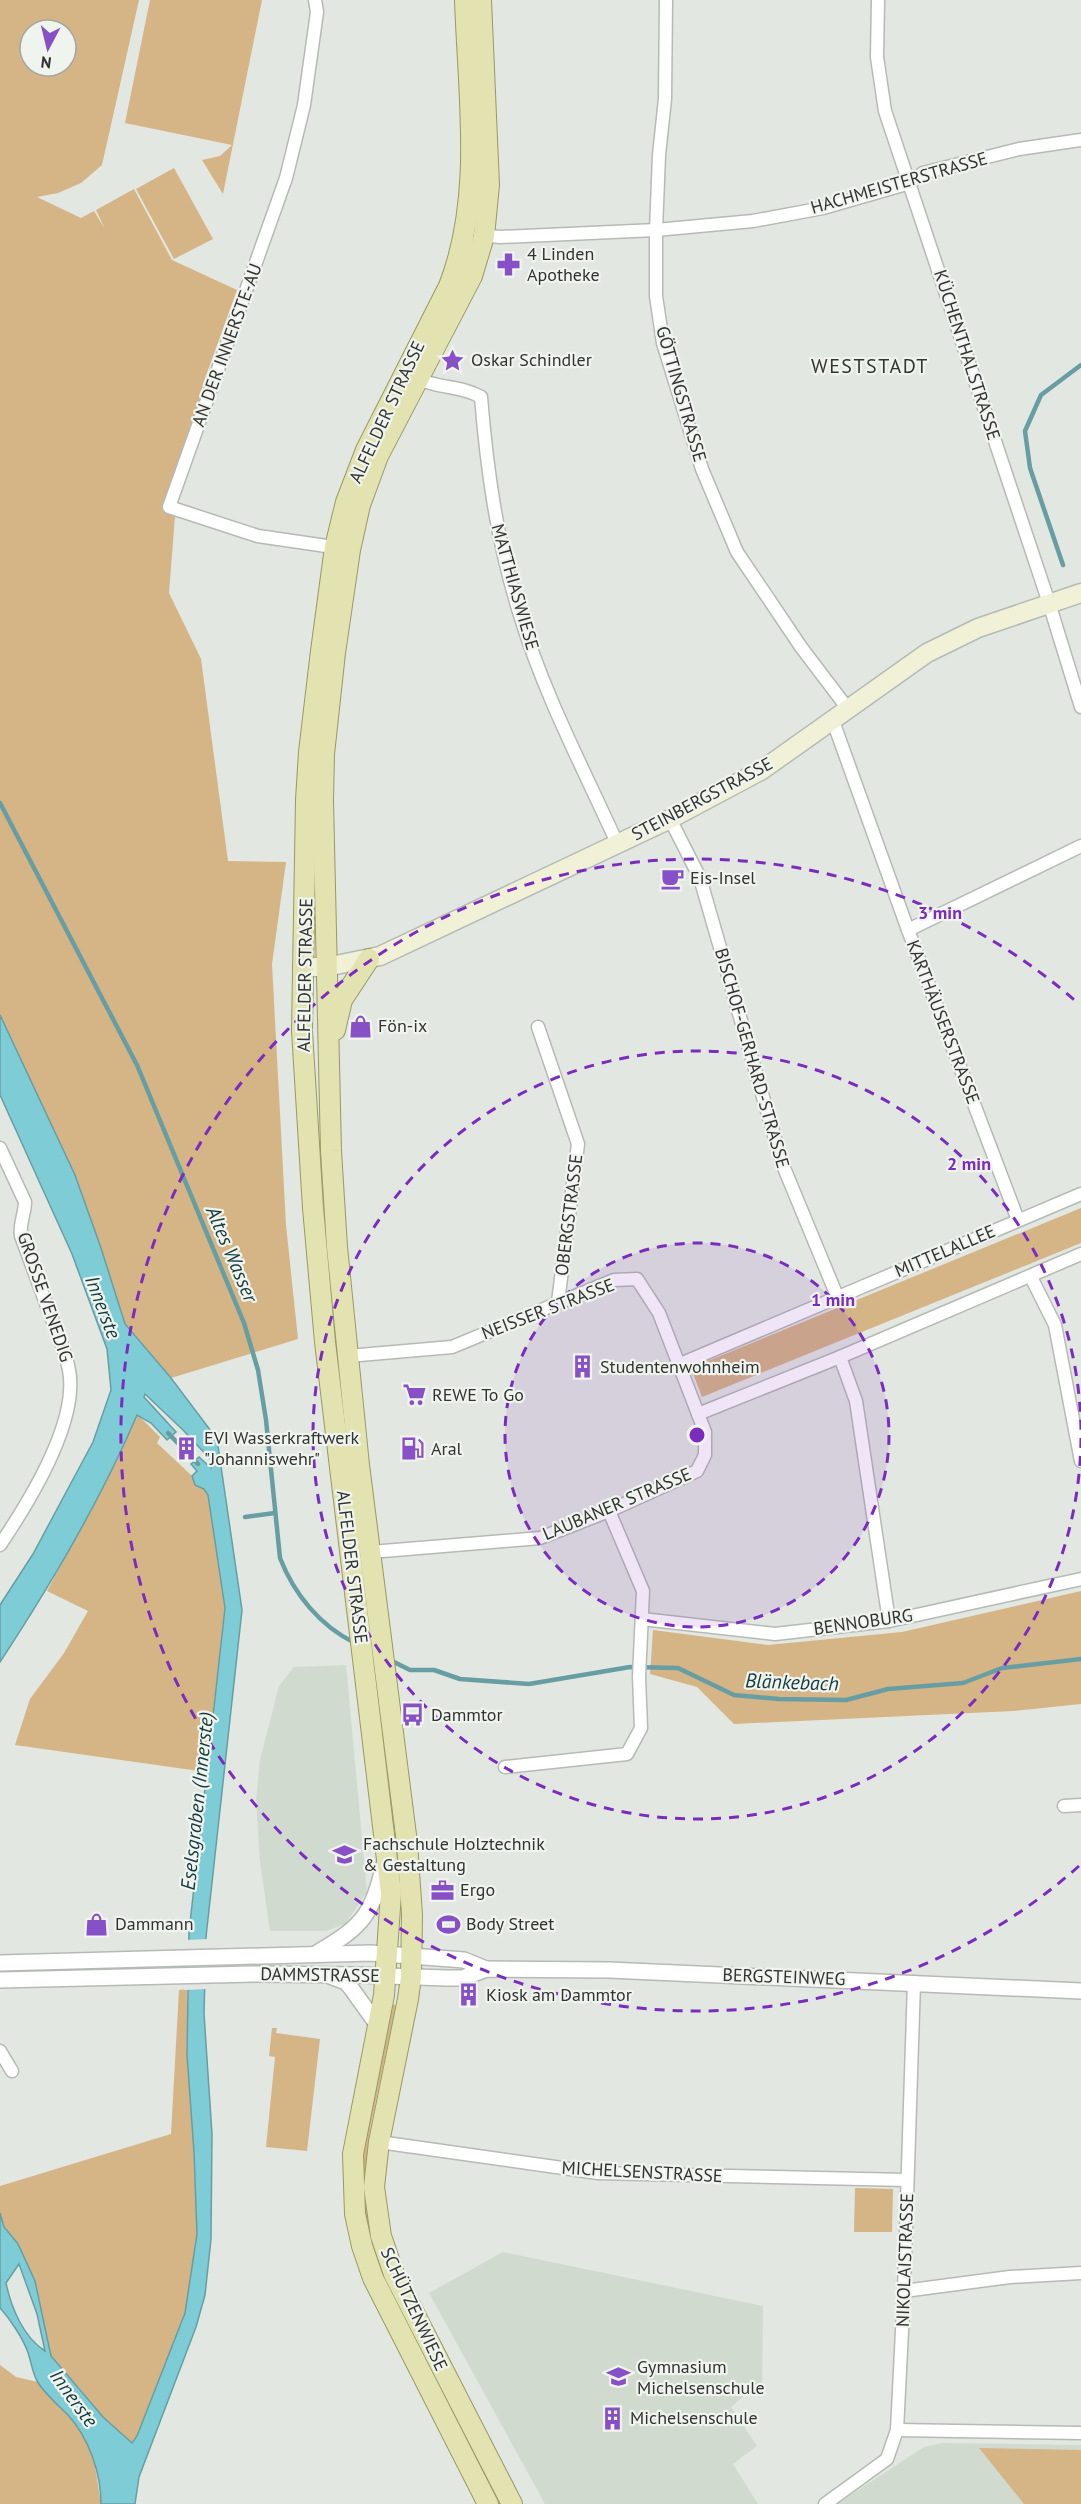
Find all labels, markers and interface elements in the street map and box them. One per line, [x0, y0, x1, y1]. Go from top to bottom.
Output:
north arrow [18, 18, 78, 78]
text: N [40, 52, 53, 73]
street label: HACHMEISTERSTRASSE [808, 146, 990, 219]
place label: 4 Linden Apotheke [527, 242, 600, 286]
pharmacy icon: 4 Linden Apotheke [496, 251, 522, 277]
street label: AN DER INNERSTE-AU [186, 260, 267, 430]
street label: KÜCHENTHALSTRASSE [929, 267, 1006, 443]
street label: GÖTTINGSTRASSE [651, 323, 712, 464]
street label: ALFELDER STRASSE [344, 337, 430, 486]
place icon: Oskar Schindler [440, 347, 466, 373]
place label: Oskar Schindler [471, 348, 592, 371]
district label: WESTSTADT [811, 353, 929, 379]
street label: MATTHIASWIESE [486, 521, 544, 653]
street label: STEINBERGSTRASSE [627, 752, 776, 846]
cafe icon: Eis-Insel [659, 865, 685, 891]
place label: Eis-Insel [690, 866, 756, 889]
street label: ALFELDER STRASSE [292, 898, 317, 1052]
text: 3 min [918, 901, 962, 924]
street label: KARTHÄUSERSTRASSE [902, 937, 985, 1107]
street label: BISCHOF-GERHARD-STRASSE [710, 945, 795, 1171]
shop icon: Fön-ix [347, 1013, 373, 1039]
place label: Fön-ix [378, 1014, 427, 1037]
text: 2 min [947, 1152, 991, 1175]
street label: OBERGSTRASSE [550, 1153, 587, 1277]
water label: Altes Wasser [200, 1201, 264, 1307]
street label: MITTELALLEE [891, 1219, 999, 1282]
street label: GROSSE VENEDIG [12, 1229, 78, 1365]
water label: Innerste [79, 1272, 127, 1343]
street label: NEISSER STRASSE [478, 1273, 617, 1344]
text: 1 min [811, 1288, 855, 1311]
building icon: Studentenwohnheim [569, 1354, 595, 1380]
place label: Studentenwohnheim [600, 1355, 760, 1378]
supermarket icon: REWE To Go [401, 1382, 427, 1408]
place label: REWE To Go [432, 1383, 524, 1406]
centre of rings [687, 1425, 707, 1445]
place label: EVI Wasserkraftwerk "Johanniswehr" [204, 1426, 360, 1470]
building icon: EVI Wasserkraftwerk "Johanniswehr" [173, 1435, 199, 1461]
fuel station icon: Aral [400, 1436, 426, 1462]
place label: Aral [431, 1437, 463, 1460]
street label: LAUBANER STRASSE [539, 1462, 695, 1545]
street label: ALFELDER STRASSE [332, 1489, 373, 1645]
street label: BENNOBURG [812, 1603, 914, 1640]
water label: Blänkebach [745, 1667, 839, 1697]
bus stop icon: Dammtor [400, 1702, 426, 1728]
place label: Dammtor [431, 1703, 503, 1726]
water label: Eselsgraben (Innerste) [175, 1711, 219, 1891]
place label: Fachschule Holztechnik & Gestaltung [363, 1832, 545, 1876]
school or university icon: Fachschule Holztechnik & Gestaltung [332, 1841, 358, 1867]
office icon: Ergo [429, 1877, 455, 1903]
place label: Ergo [460, 1878, 495, 1901]
shop icon: Dammann [84, 1911, 110, 1937]
sports icon: Body Street [435, 1911, 461, 1937]
place label: Dammann [115, 1912, 194, 1935]
place label: Body Street [466, 1912, 554, 1935]
street label: DAMMSTRASSE [260, 1962, 380, 1987]
street label: BERGSTEINWEG [722, 1963, 846, 1990]
building icon: Kiosk am Dammtor [455, 1982, 481, 2008]
place label: Kiosk am Dammtor [486, 1983, 632, 2006]
street label: MICHELSENSTRASSE [561, 2156, 723, 2187]
street label: NIKOLAISTRASSE [891, 2193, 918, 2327]
street label: SCHÜTZENWIESE [376, 2243, 453, 2374]
place label: Gymnasium Michelsenschule [637, 2355, 765, 2399]
water label: Innerste [44, 2364, 104, 2433]
school or university icon: Gymnasium Michelsenschule [606, 2364, 632, 2390]
building icon: Michelsenschule [599, 2405, 625, 2431]
place label: Michelsenschule [630, 2406, 758, 2429]

